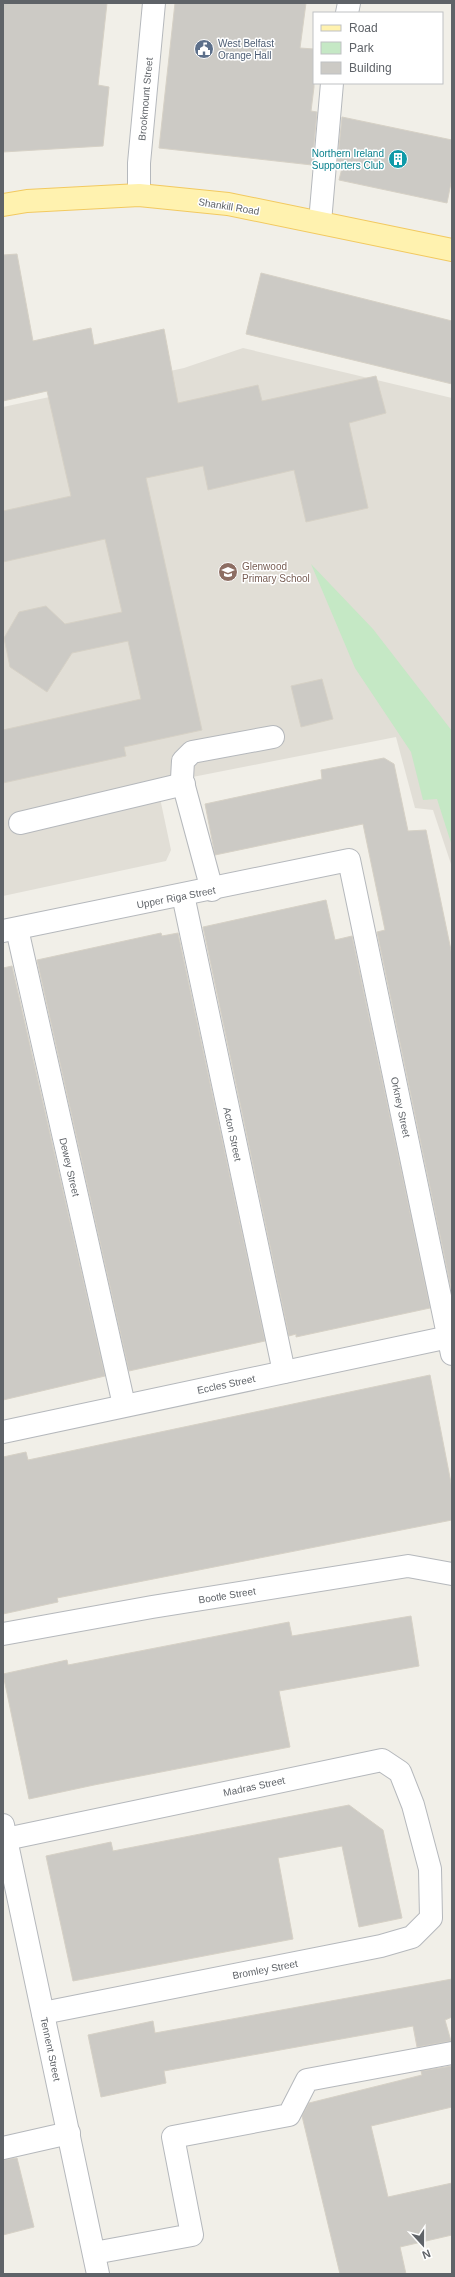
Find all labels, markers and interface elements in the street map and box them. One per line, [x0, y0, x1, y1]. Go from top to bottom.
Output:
legend [313, 12, 443, 84]
text: Road [349, 21, 378, 35]
public building icon: West Belfast Orange Hall [193, 38, 215, 60]
place label: West Belfast Orange Hall [218, 38, 274, 61]
text: Park [349, 41, 375, 55]
street label: Brookmount Street [136, 57, 155, 141]
text: Building [349, 61, 392, 75]
place label: Northern Ireland Supporters Club [312, 148, 384, 171]
building icon: Northern Ireland Supporters Club [387, 148, 409, 170]
street label: Shankill Road [198, 196, 260, 217]
school or university icon: Glenwood Primary School [217, 561, 239, 583]
place label: Glenwood Primary School [242, 561, 310, 584]
street label: Upper Riga Street [136, 884, 217, 911]
street label: Orkney Street [389, 1076, 412, 1139]
street label: Acton Street [221, 1106, 244, 1162]
street label: Dewey Street [57, 1137, 82, 1198]
street label: Eccles Street [196, 1373, 256, 1396]
street label: Bootle Street [198, 1586, 257, 1605]
street label: Madras Street [222, 1775, 286, 1798]
street label: Bromley Street [232, 1958, 299, 1981]
street label: Tennent Street [38, 2016, 63, 2082]
north arrow [403, 2225, 443, 2265]
text: N [421, 2247, 432, 2261]

